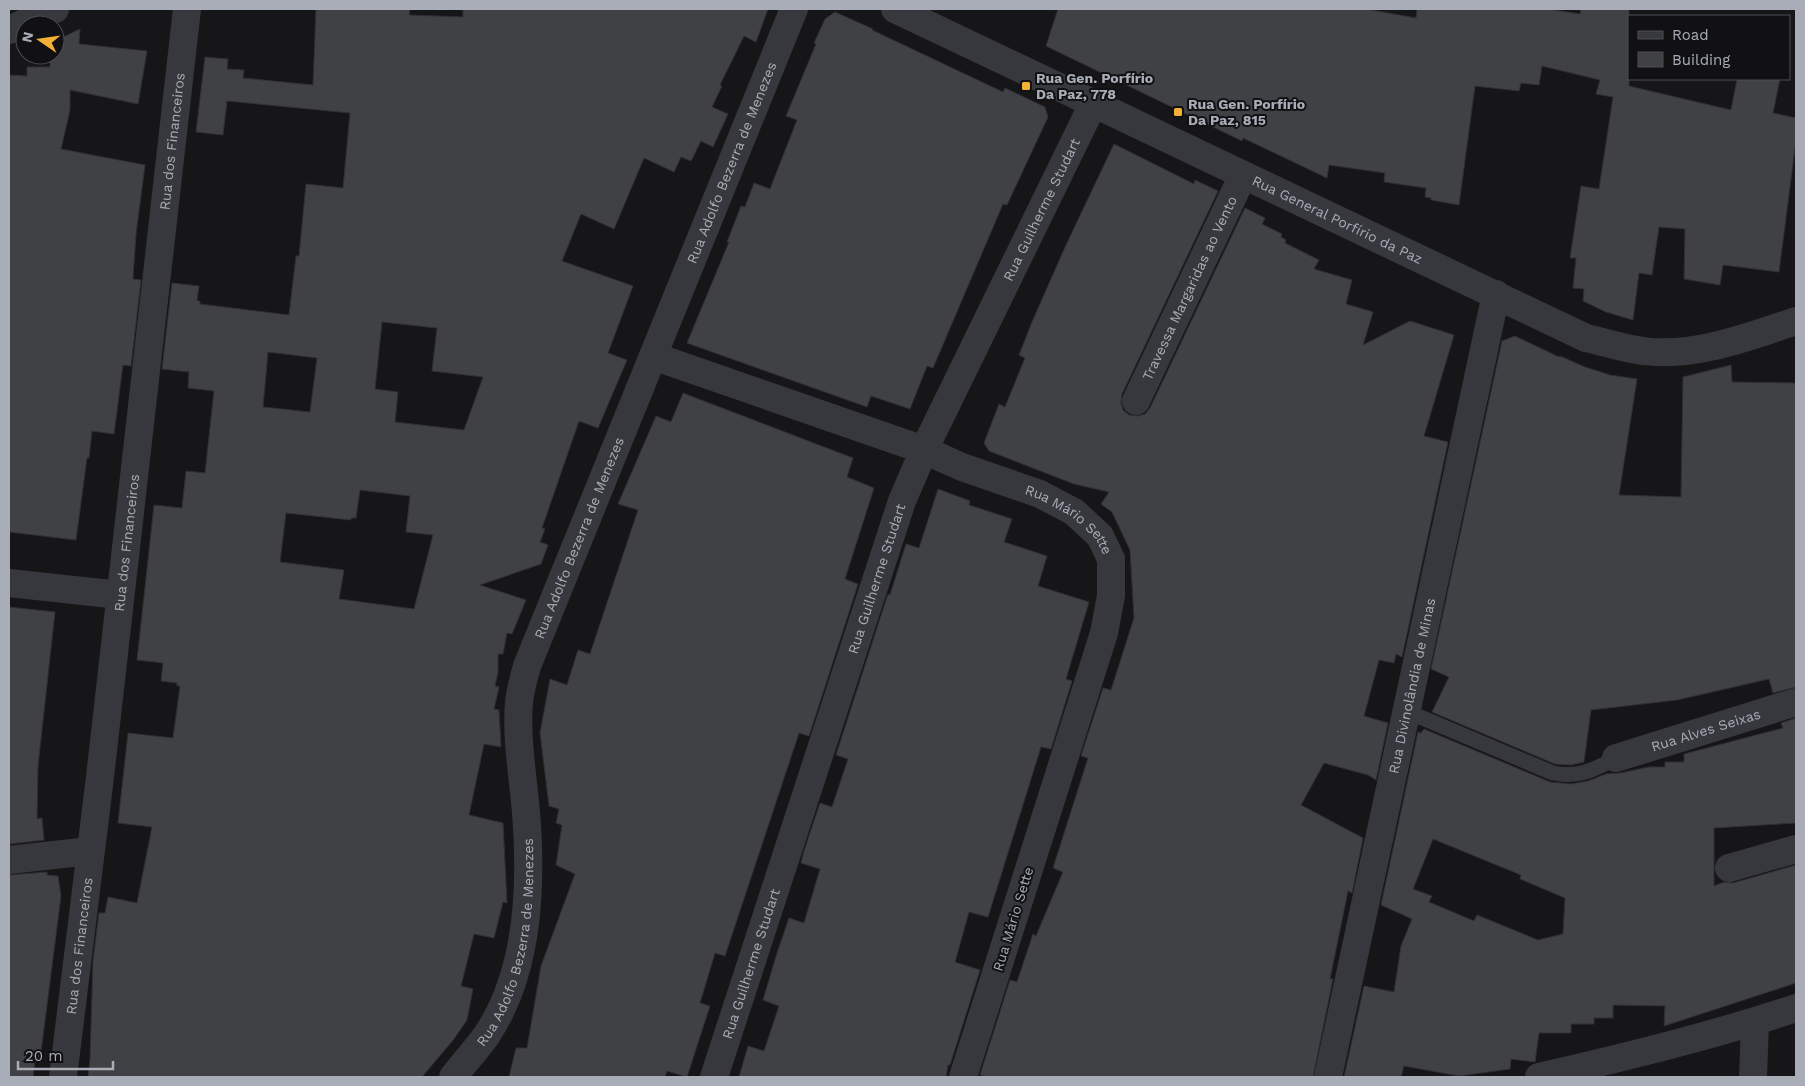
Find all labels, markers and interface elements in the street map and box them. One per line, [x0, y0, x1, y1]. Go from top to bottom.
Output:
north arrow [15, 15, 65, 65]
legend [1628, 15, 1790, 80]
text: Road [1672, 26, 1709, 44]
text: N [18, 30, 36, 44]
text: Building [1672, 51, 1730, 69]
street label: Rua Adolfo Bezerra de Menezes [683, 60, 780, 266]
place label: Rua Gen. Porfírio Da Paz, 778 [1036, 70, 1153, 102]
street label: Rua dos Financeiros [156, 72, 188, 211]
marker: Rua Gen. Porfírio Da Paz, 778 [1020, 80, 1032, 92]
place label: Rua Gen. Porfírio Da Paz, 815 [1188, 96, 1305, 128]
marker: Rua Gen. Porfírio Da Paz, 815 [1172, 106, 1184, 118]
street label: Rua Guilherme Studart [1000, 135, 1083, 284]
street label: Rua General Porfírio da Paz [1250, 172, 1425, 267]
street label: Travessa Margaridas ao Vento [1139, 193, 1240, 383]
street label: Rua Adolfo Bezerra de Menezes [531, 435, 627, 641]
street label: Rua dos Financeiros [111, 473, 142, 612]
street label: Rua Mário Sette [1023, 481, 1116, 557]
street label: Rua Guilherme Studart [845, 502, 909, 656]
street label: Rua Divinolândia de Minas [1385, 597, 1439, 775]
street label: Rua Alves Seixas [1649, 706, 1762, 755]
street label: Rua Adolfo Bezerra de Menezes [473, 838, 536, 1049]
street label: Rua Mário Sette [990, 865, 1036, 973]
street label: Rua dos Financeiros [63, 877, 96, 1015]
street label: Rua Guilherme Studart [719, 887, 783, 1041]
scale bar [18, 1038, 112, 1070]
text: 20 m [25, 1047, 63, 1065]

